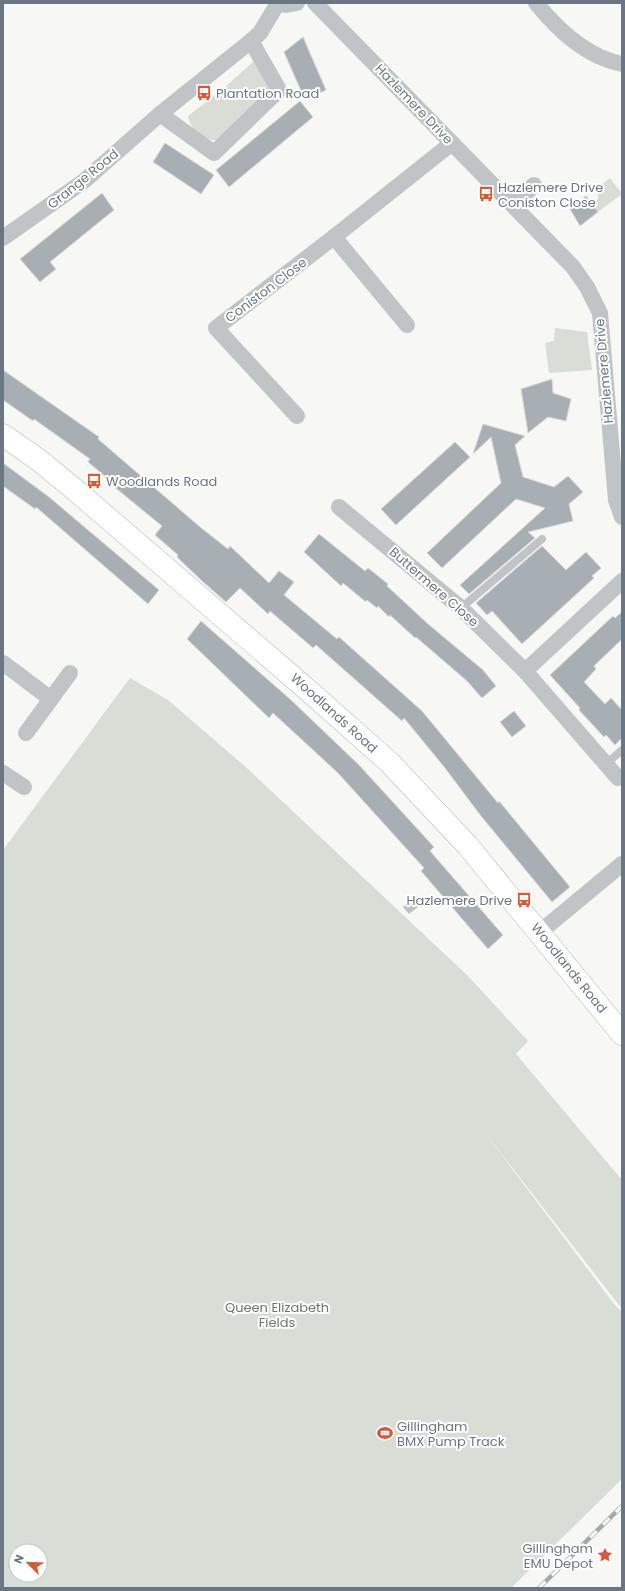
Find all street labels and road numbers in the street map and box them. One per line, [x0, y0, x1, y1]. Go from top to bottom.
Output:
street label: Hazlemere Drive [371, 59, 457, 149]
street label: Grange Road [44, 144, 122, 214]
street label: Coniston Close [221, 253, 311, 327]
street label: Hazlemere Drive [590, 318, 618, 424]
street label: Buttermere Close [385, 543, 483, 631]
street label: Woodlands Road [286, 669, 382, 757]
street label: Woodlands Road [527, 919, 611, 1017]

